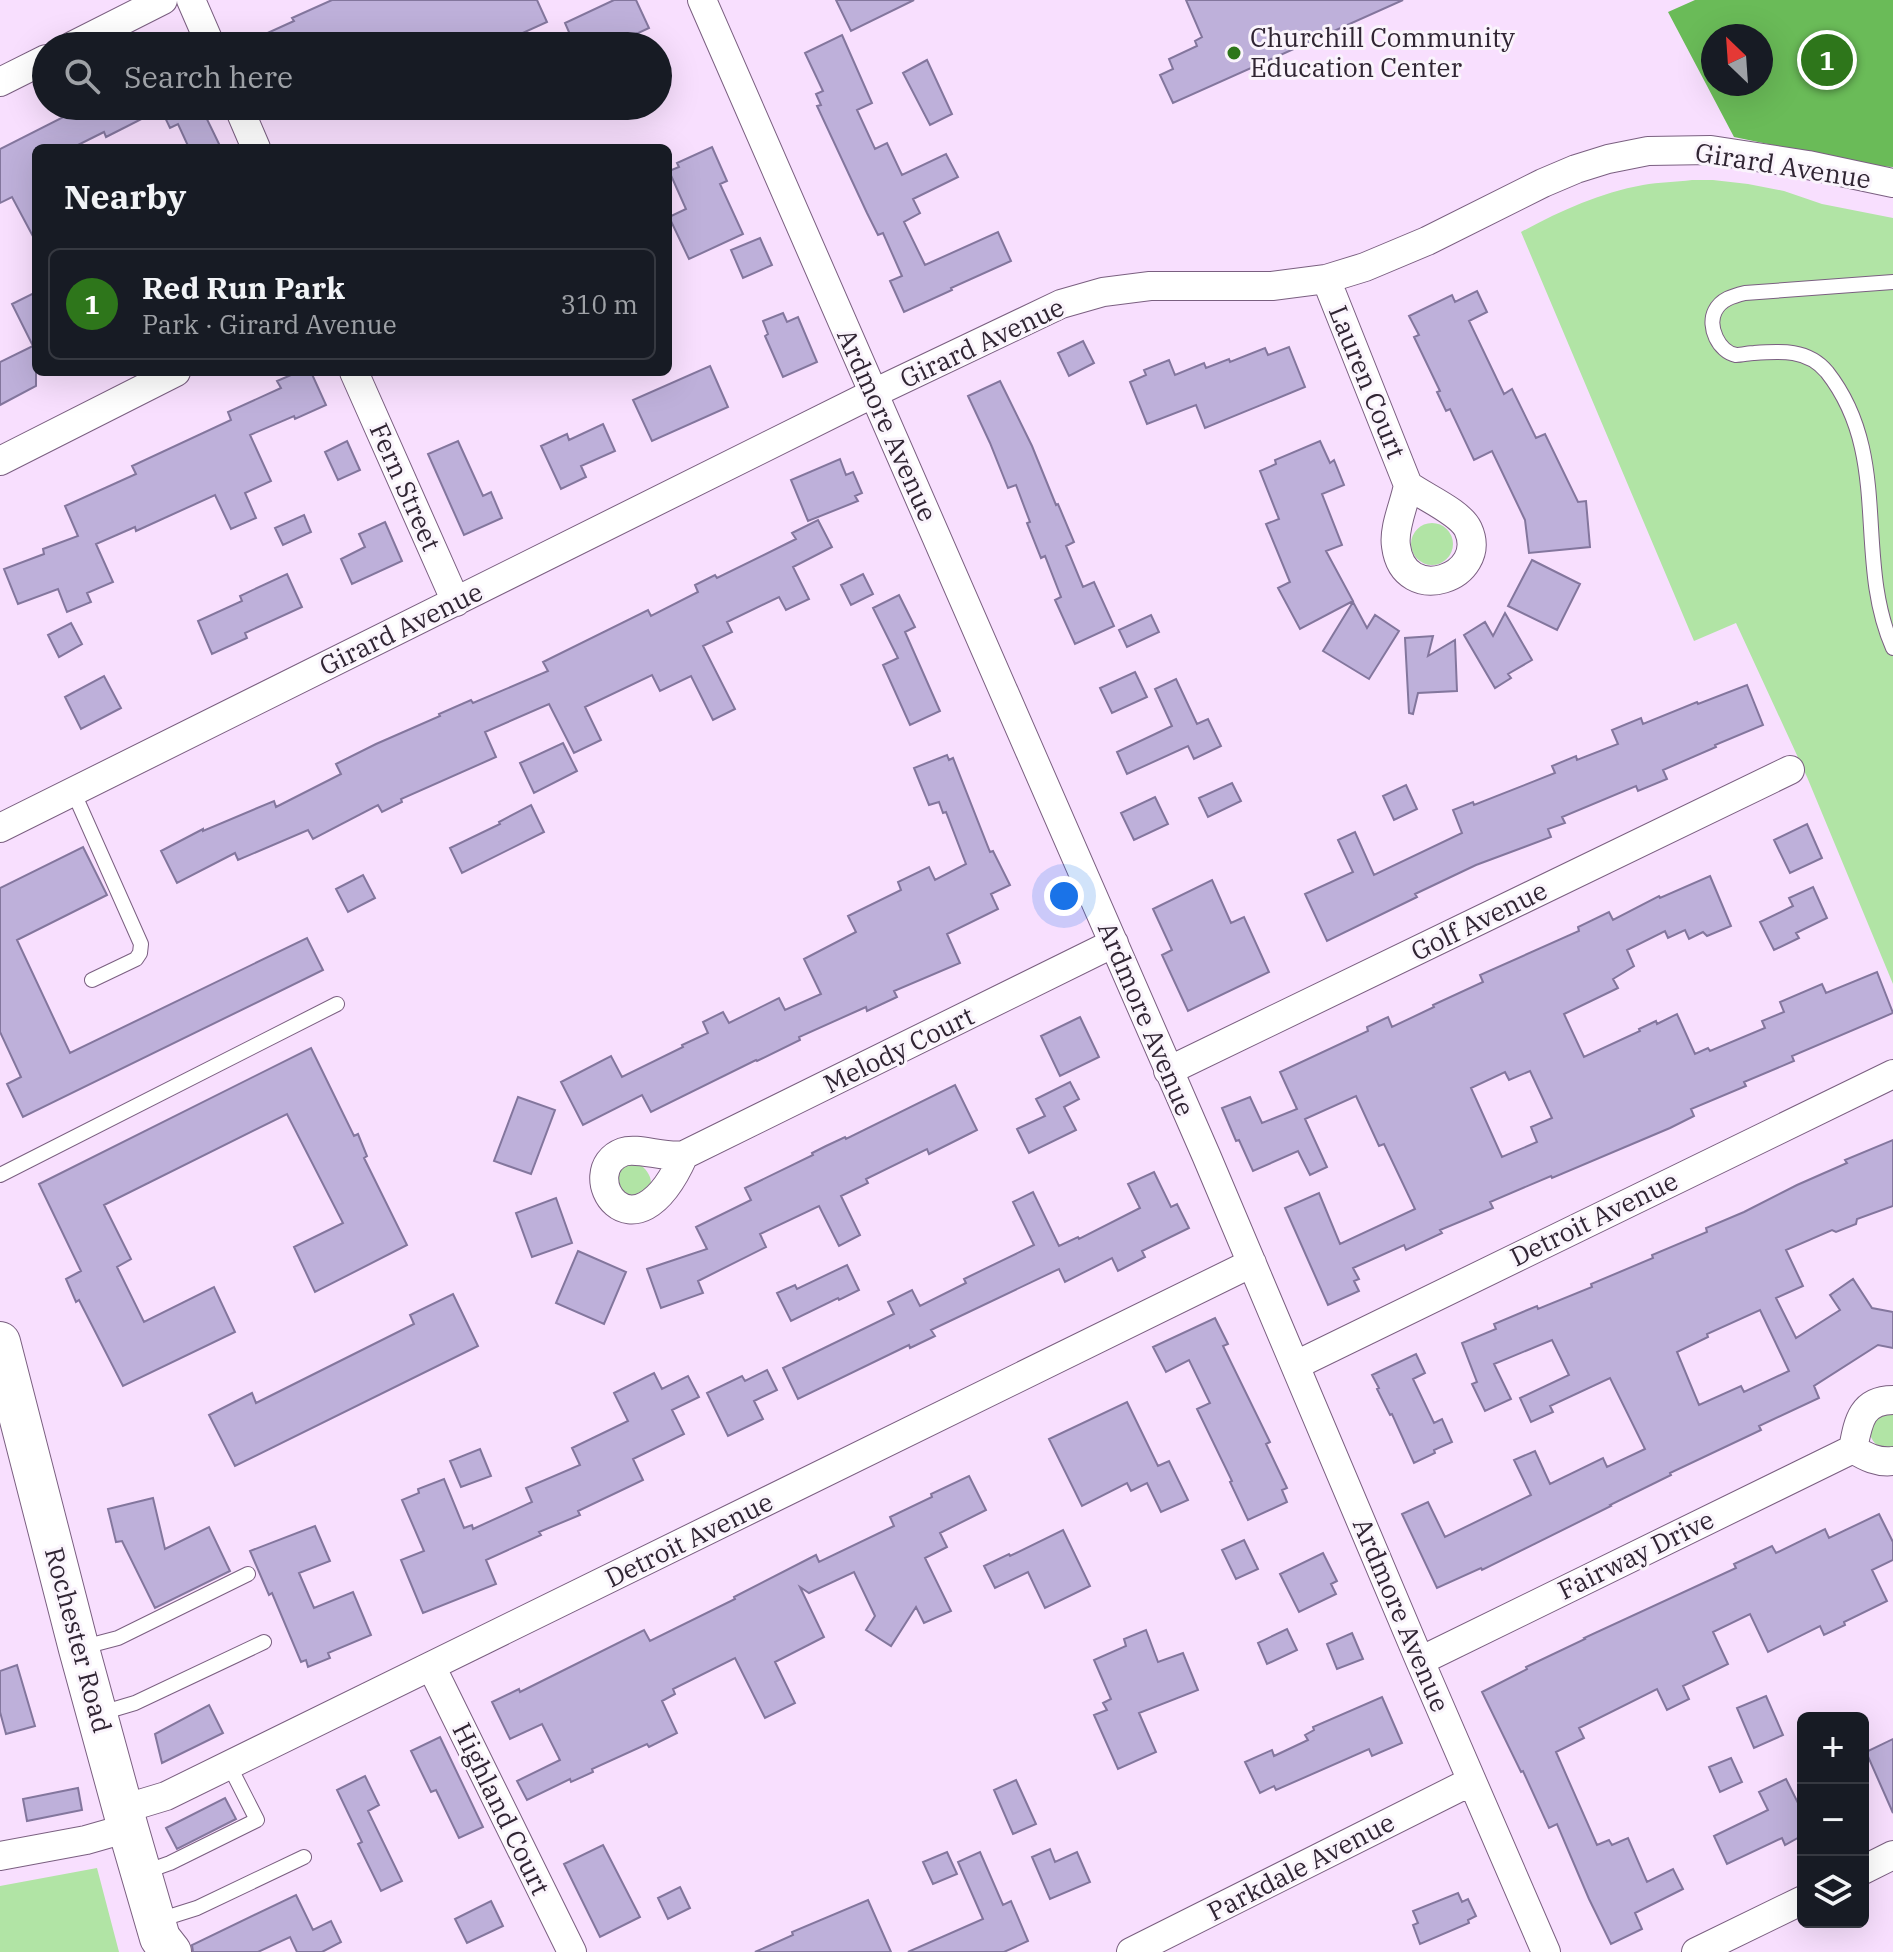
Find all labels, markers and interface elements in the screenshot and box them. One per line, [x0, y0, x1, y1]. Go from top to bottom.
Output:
place label: Churchill Community Education Center [1250, 20, 1515, 84]
north arrow [1701, 24, 1773, 96]
pin: 1 [1801, 30, 1853, 90]
search box [32, 32, 672, 120]
marker: Churchill Community Education Center [1225, 44, 1243, 62]
icon: search [60, 54, 104, 98]
text: Search here [124, 57, 293, 96]
street label: Girard Avenue [1693, 134, 1873, 196]
text: Nearby [64, 174, 186, 218]
text: Red Run Park [142, 268, 345, 307]
text: 1 [84, 287, 100, 321]
text: 310 m [560, 287, 638, 321]
street label: Girard Avenue [894, 289, 1069, 395]
street label: Lauren Court [1322, 300, 1414, 463]
text: Park · Girard Avenue [142, 307, 397, 341]
street label: Ardmore Avenue [830, 323, 946, 526]
street label: Fern Street [363, 417, 449, 556]
street label: Girard Avenue [313, 574, 488, 682]
street label: Golf Avenue [1405, 872, 1552, 968]
your location [1044, 876, 1084, 916]
street label: Ardmore Avenue [1091, 916, 1203, 1121]
street label: Melody Court [818, 998, 979, 1100]
street label: Detroit Avenue [1504, 1163, 1683, 1273]
street label: Detroit Avenue [599, 1484, 778, 1594]
street label: Fairway Drive [1552, 1502, 1719, 1607]
street label: Ardmore Avenue [1346, 1512, 1458, 1717]
street label: Rochester Road [38, 1543, 120, 1736]
map controls [1797, 1712, 1869, 1928]
button: + [1797, 1712, 1869, 1784]
street label: Highland Court [445, 1717, 558, 1900]
button: − [1797, 1784, 1869, 1856]
street label: Parkdale Avenue [1201, 1804, 1400, 1928]
button: layers [1797, 1856, 1869, 1928]

